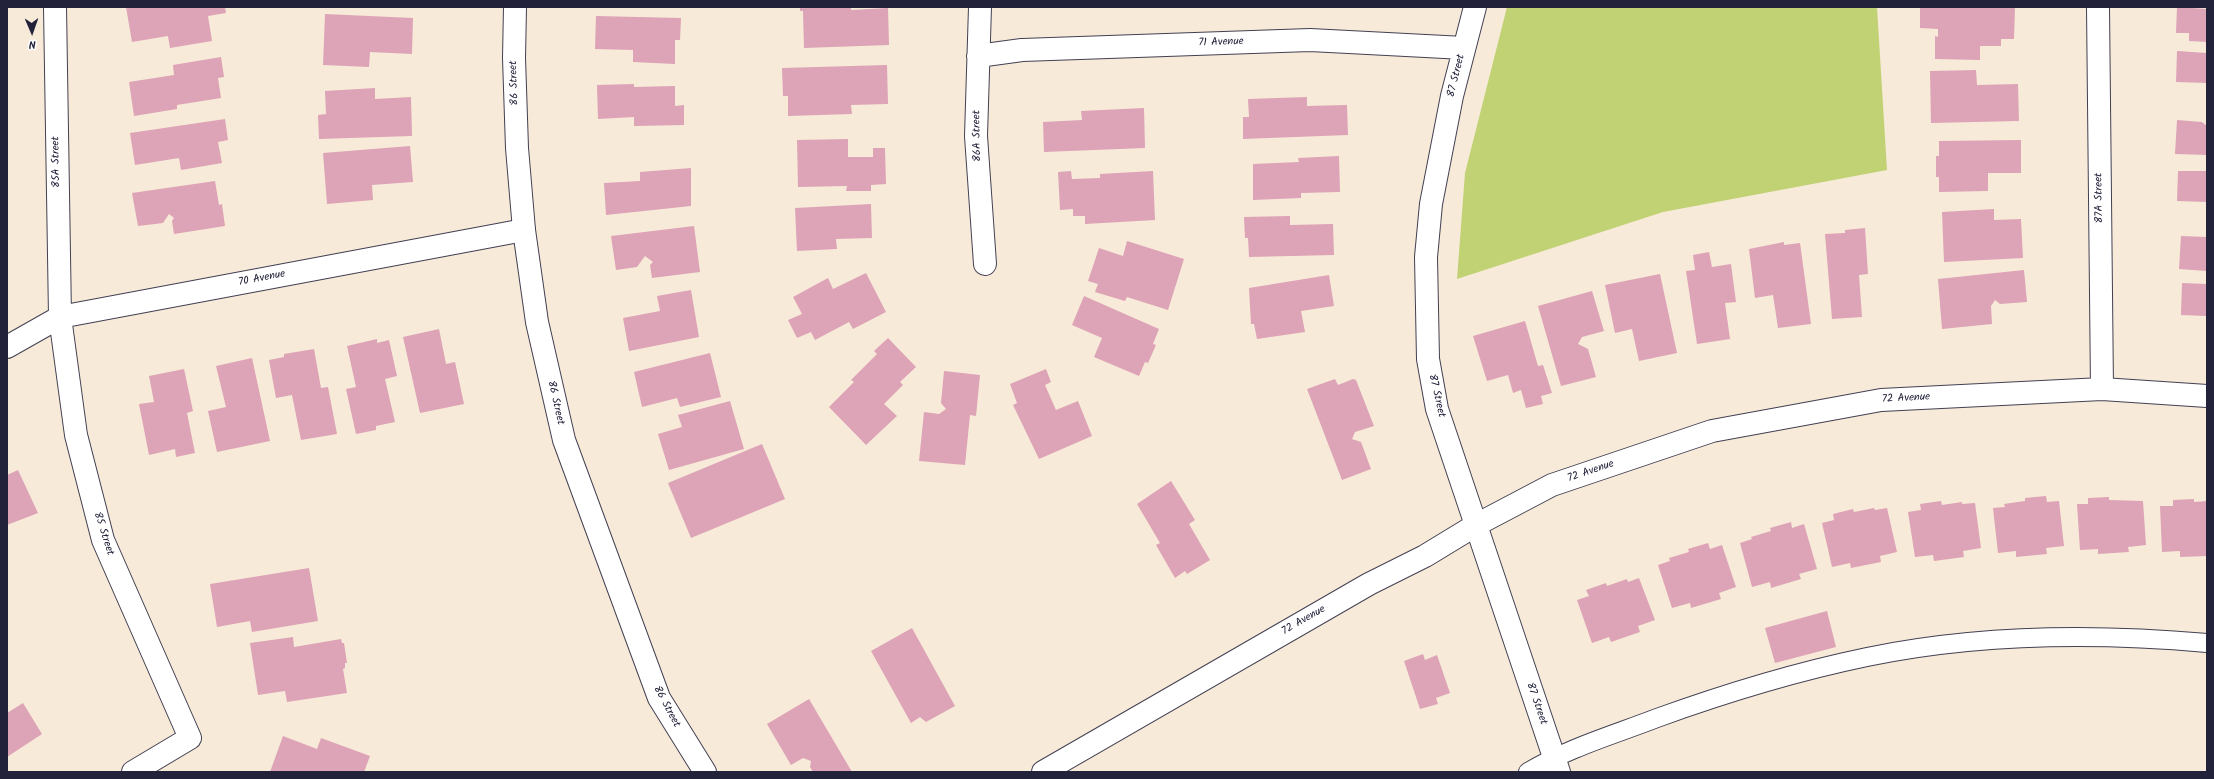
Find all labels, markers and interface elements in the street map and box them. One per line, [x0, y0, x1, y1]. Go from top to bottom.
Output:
north arrow [12, 12, 52, 52]
text: N [29, 35, 36, 53]
street label: 71 Avenue [1198, 36, 1244, 50]
street label: 87 Street [1445, 53, 1469, 99]
street label: 86 Street [508, 60, 522, 106]
street label: 86A Street [971, 110, 985, 162]
street label: 85A Street [50, 136, 64, 188]
street label: 87A Street [2093, 173, 2107, 223]
street label: 70 Avenue [237, 268, 287, 290]
street label: 87 Street [1425, 373, 1447, 419]
street label: 86 Street [544, 380, 566, 426]
street label: 72 Avenue [1882, 391, 1930, 407]
street label: 72 Avenue [1566, 458, 1616, 486]
street label: 85 Street [90, 511, 116, 557]
street label: 72 Avenue [1280, 603, 1328, 639]
street label: 87 Street [1523, 681, 1549, 727]
street label: 86 Street [650, 684, 682, 730]

